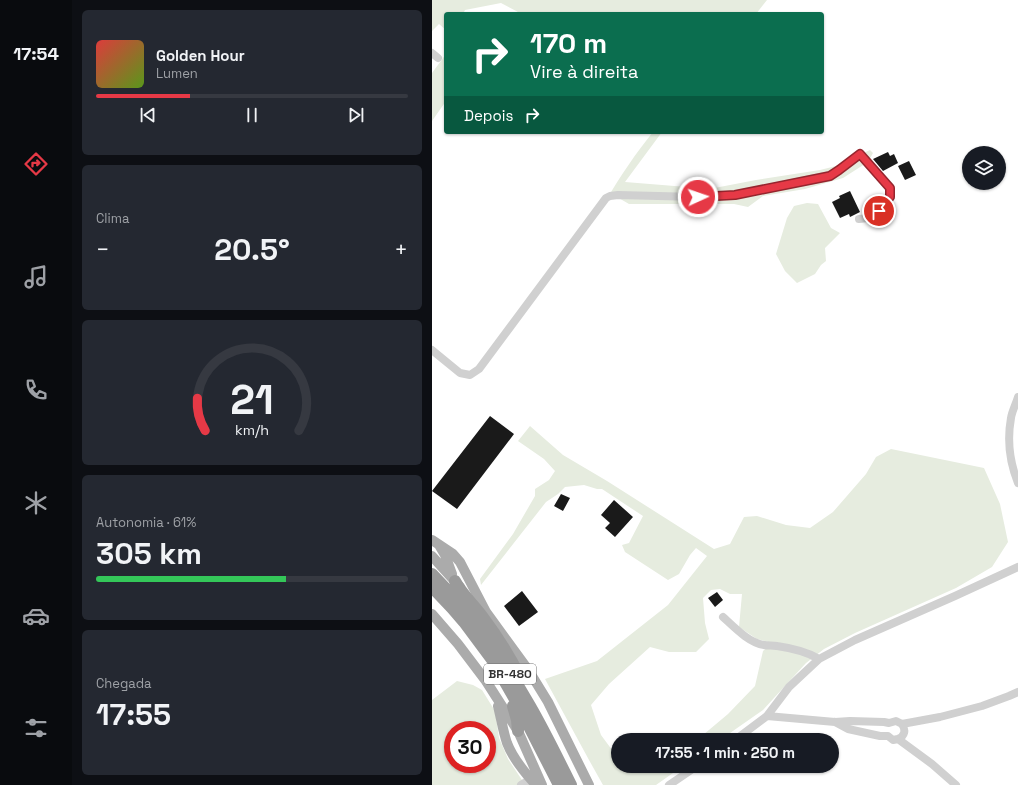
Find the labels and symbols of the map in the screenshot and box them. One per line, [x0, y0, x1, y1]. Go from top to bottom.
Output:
position arrow [677, 176, 719, 218]
pin [862, 194, 896, 228]
road number: BR-480 [484, 664, 536, 684]
speed limit sign: 30 [444, 721, 496, 773]

